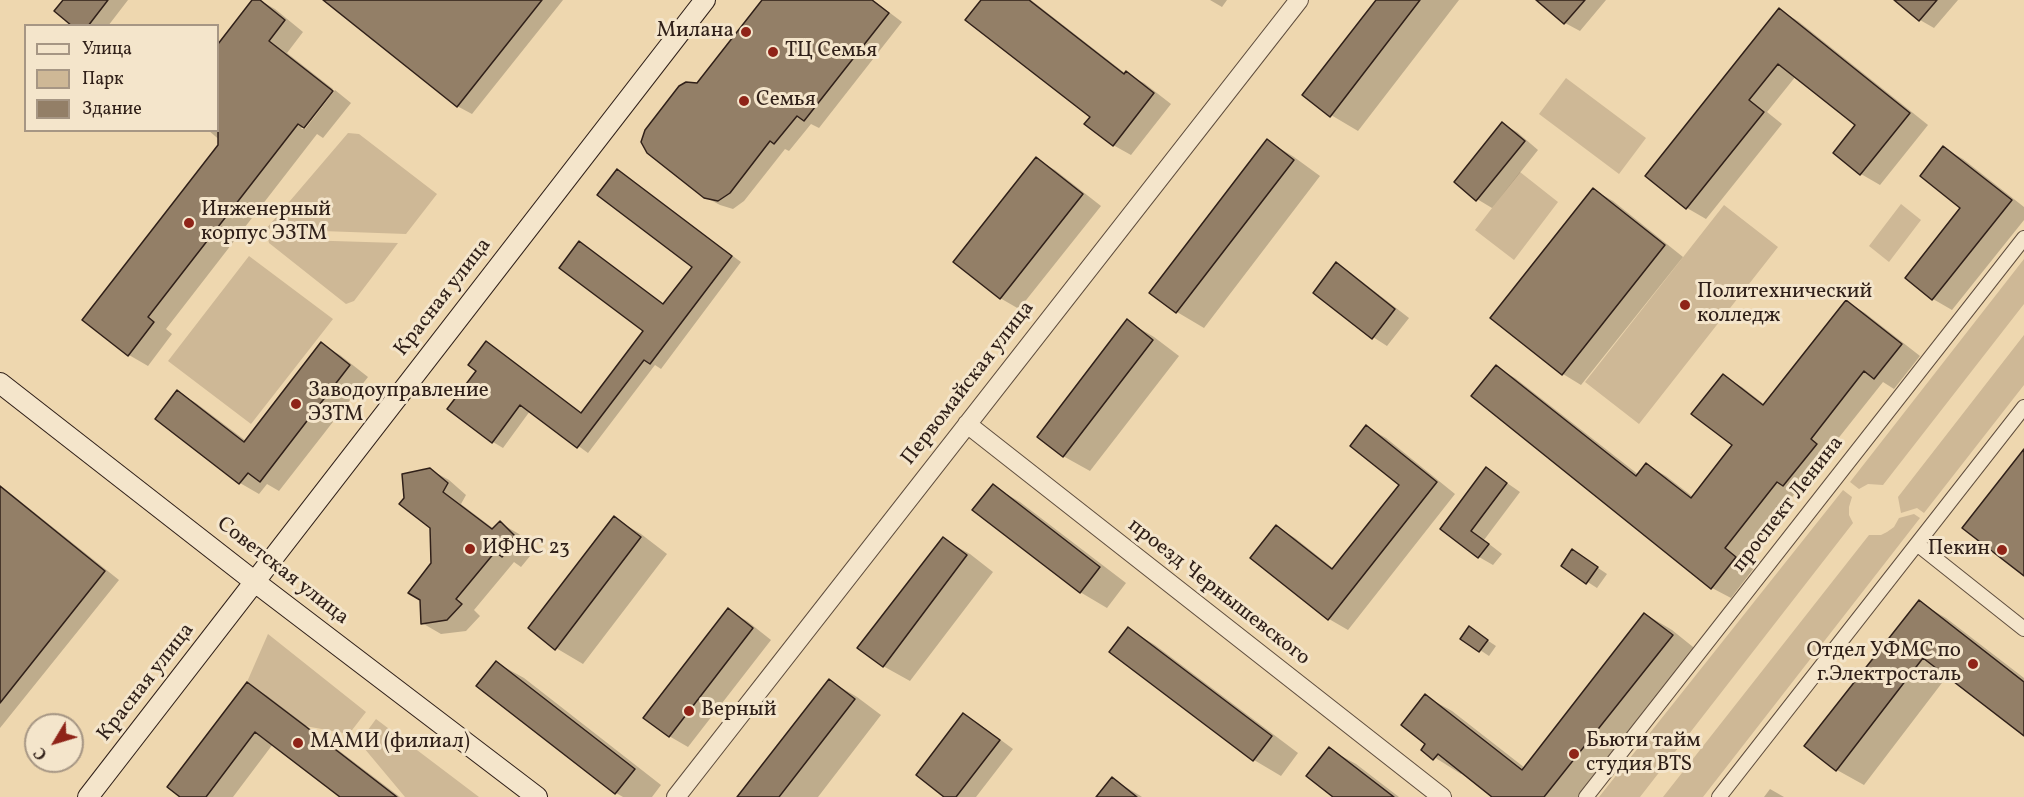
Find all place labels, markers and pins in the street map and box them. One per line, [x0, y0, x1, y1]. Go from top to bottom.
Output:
place label: Милана [656, 19, 734, 45]
marker: Милана [739, 25, 753, 39]
place label: ТЦ Семья [785, 39, 877, 65]
marker: ТЦ Семья [766, 45, 780, 59]
place label: Семья [756, 88, 816, 114]
marker: Семья [737, 94, 751, 108]
place label: Инженерный корпус ЭЗТМ [201, 198, 331, 248]
marker: Инженерный корпус ЭЗТМ [182, 216, 196, 230]
place label: Политехнический колледж [1697, 280, 1872, 330]
marker: Политехнический колледж [1678, 298, 1692, 312]
place label: Заводоуправление ЭЗТМ [308, 379, 489, 429]
marker: Заводоуправление ЭЗТМ [289, 397, 303, 411]
place label: ИФНС 23 [482, 536, 570, 562]
place label: Пекин [1928, 537, 1990, 563]
marker: ИФНС 23 [463, 542, 477, 556]
marker: Пекин [1995, 543, 2009, 557]
place label: Отдел УФМС по г.Электросталь [1807, 639, 1961, 689]
marker: Отдел УФМС по г.Электросталь [1966, 657, 1980, 671]
place label: Верный [701, 698, 776, 724]
marker: Верный [682, 704, 696, 718]
place label: Бьюти тайм студия BTS [1586, 729, 1701, 779]
place label: МАМИ (филиал) [310, 730, 470, 756]
marker: МАМИ (филиал) [291, 736, 305, 750]
marker: Бьюти тайм студия BTS [1567, 747, 1581, 761]

